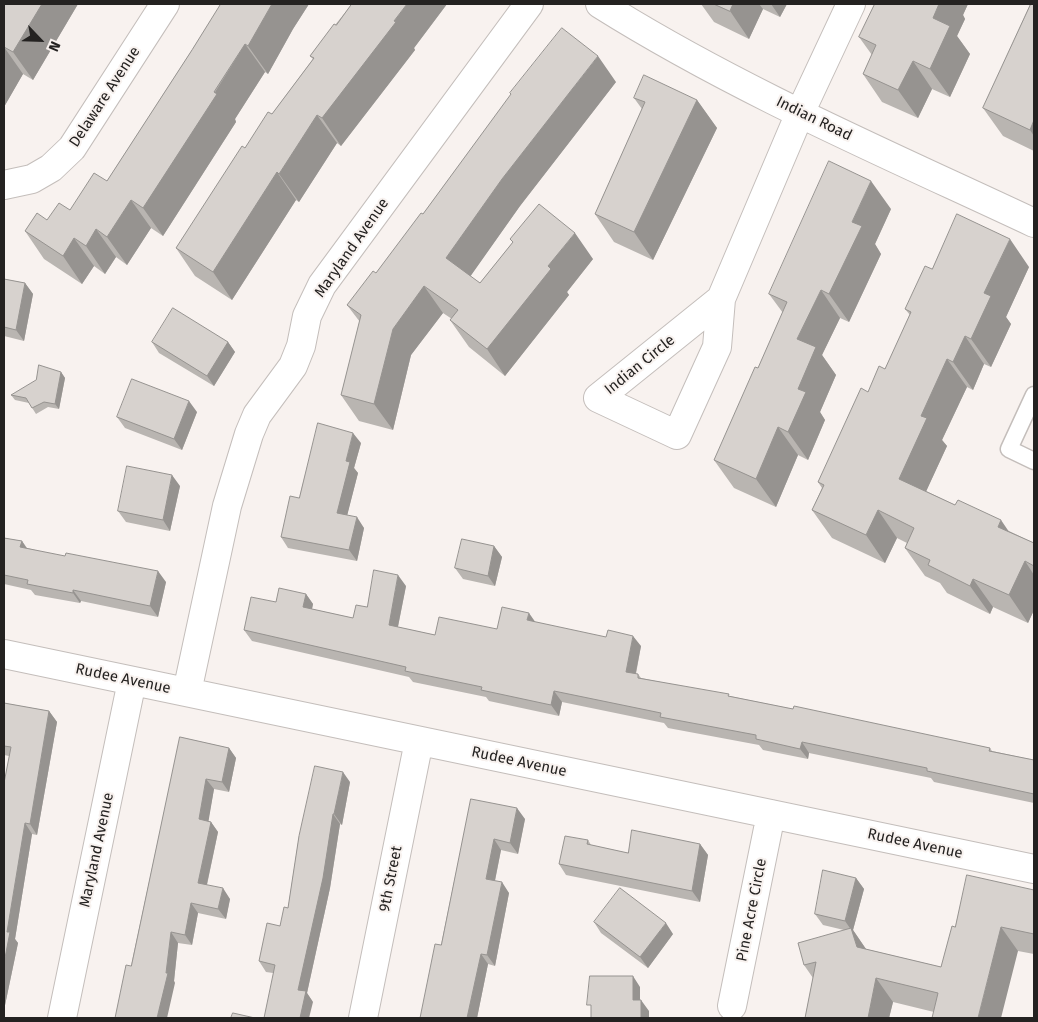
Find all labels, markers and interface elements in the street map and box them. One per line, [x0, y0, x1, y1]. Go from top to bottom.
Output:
north arrow [15, 15, 65, 65]
text: N [45, 39, 64, 54]
street label: Delaware Avenue [66, 43, 144, 151]
street label: Indian Road [773, 93, 855, 145]
street label: Maryland Avenue [311, 195, 393, 301]
street label: Indian Circle [601, 331, 679, 399]
street label: Rudee Avenue [74, 660, 172, 698]
street label: Rudee Avenue [470, 743, 568, 781]
street label: Maryland Avenue [76, 791, 118, 909]
street label: Rudee Avenue [866, 825, 964, 863]
street label: 9th Street [376, 845, 406, 913]
street label: Pine Acre Circle [733, 857, 771, 963]

